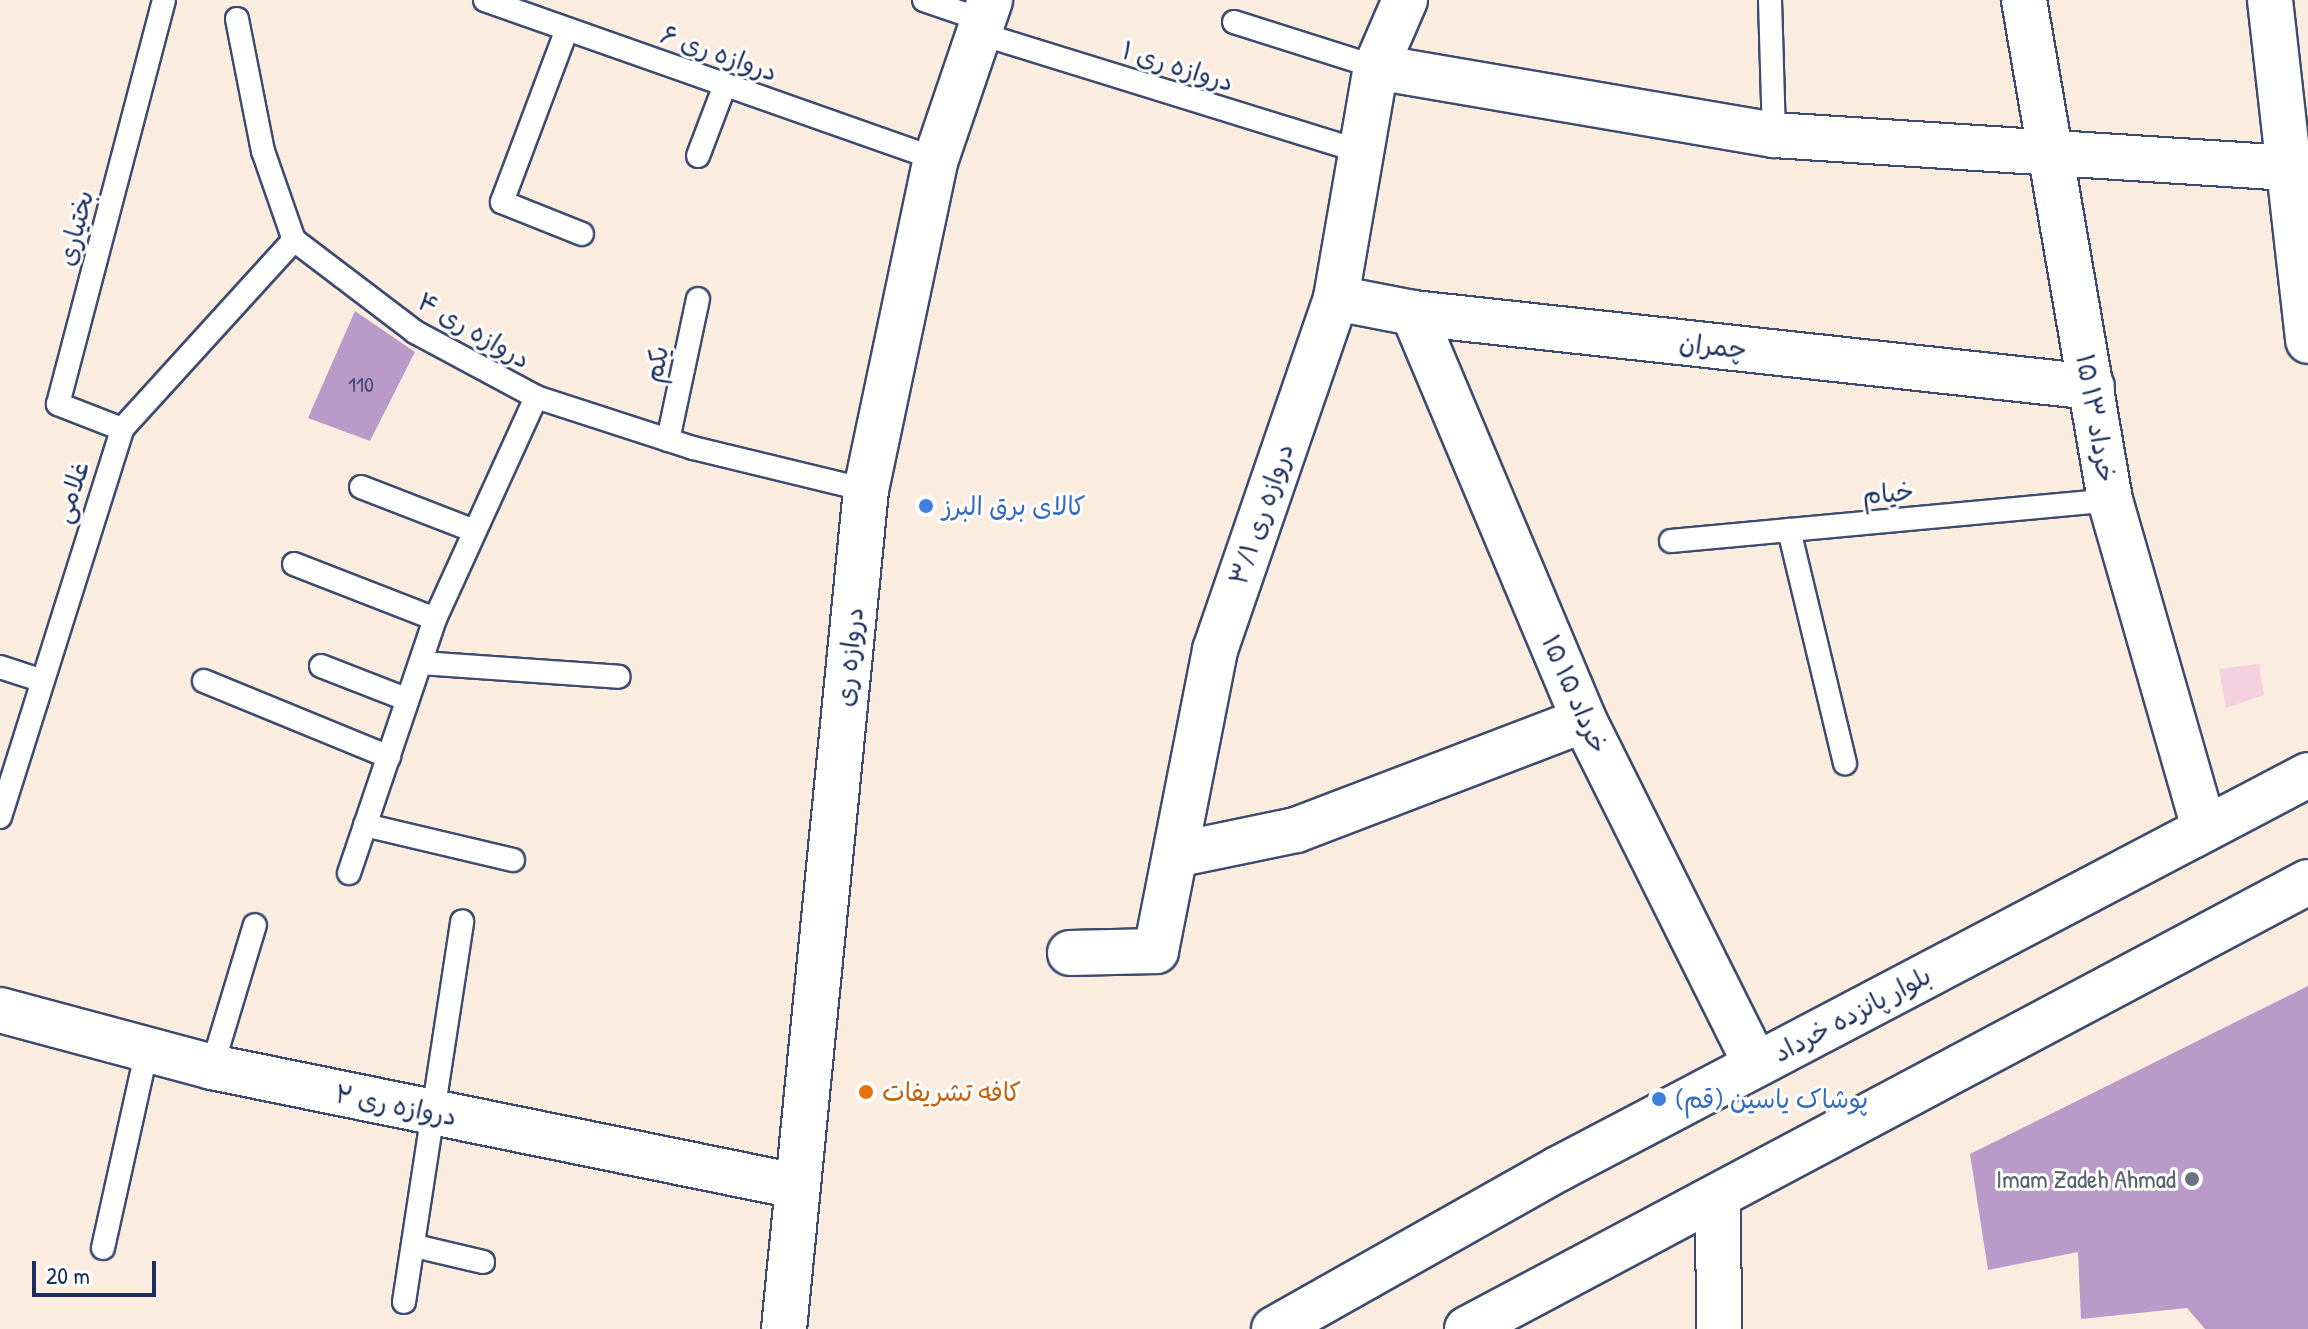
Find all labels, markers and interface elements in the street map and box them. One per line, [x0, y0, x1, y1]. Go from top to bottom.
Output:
street label: دروازه ری ۶ [656, 18, 782, 88]
street label: دروازه ری ۱ [1118, 34, 1238, 98]
street label: بختیاری [50, 187, 100, 269]
street label: دروازه ری ۴ [412, 285, 536, 375]
street label: چمران [1678, 327, 1748, 365]
street label: یکم [637, 343, 675, 385]
street label: ۱۵ خرداد ۱۳ [2069, 351, 2123, 485]
house number: 110 [348, 372, 374, 398]
street label: دروازه ری ۳/۱ [1222, 439, 1300, 589]
street label: غلامی [46, 457, 96, 527]
street label: خیام [1861, 475, 1915, 511]
place label: کالای برق البرز [942, 490, 1086, 522]
marker: کالای برق البرز [917, 497, 935, 515]
street label: دروازه ری [828, 606, 870, 708]
street label: ۱۵ خرداد ۱۵ [1535, 630, 1615, 758]
street label: بلوار پانزده خرداد [1768, 959, 1936, 1069]
place label: کافه تشریفات [882, 1076, 1021, 1108]
street label: دروازه ری ۲ [332, 1078, 460, 1132]
marker: کافه تشریفات [857, 1083, 875, 1101]
place label: پوشاک یاسین (قم) [1675, 1083, 1868, 1115]
marker: پوشاک یاسین (قم) [1650, 1090, 1668, 1108]
place label: Imam Zadeh Ahmad [1996, 1163, 2176, 1195]
marker: Imam Zadeh Ahmad [2183, 1170, 2201, 1188]
scale bar [36, 1245, 160, 1295]
text: 20 m [46, 1259, 90, 1291]

